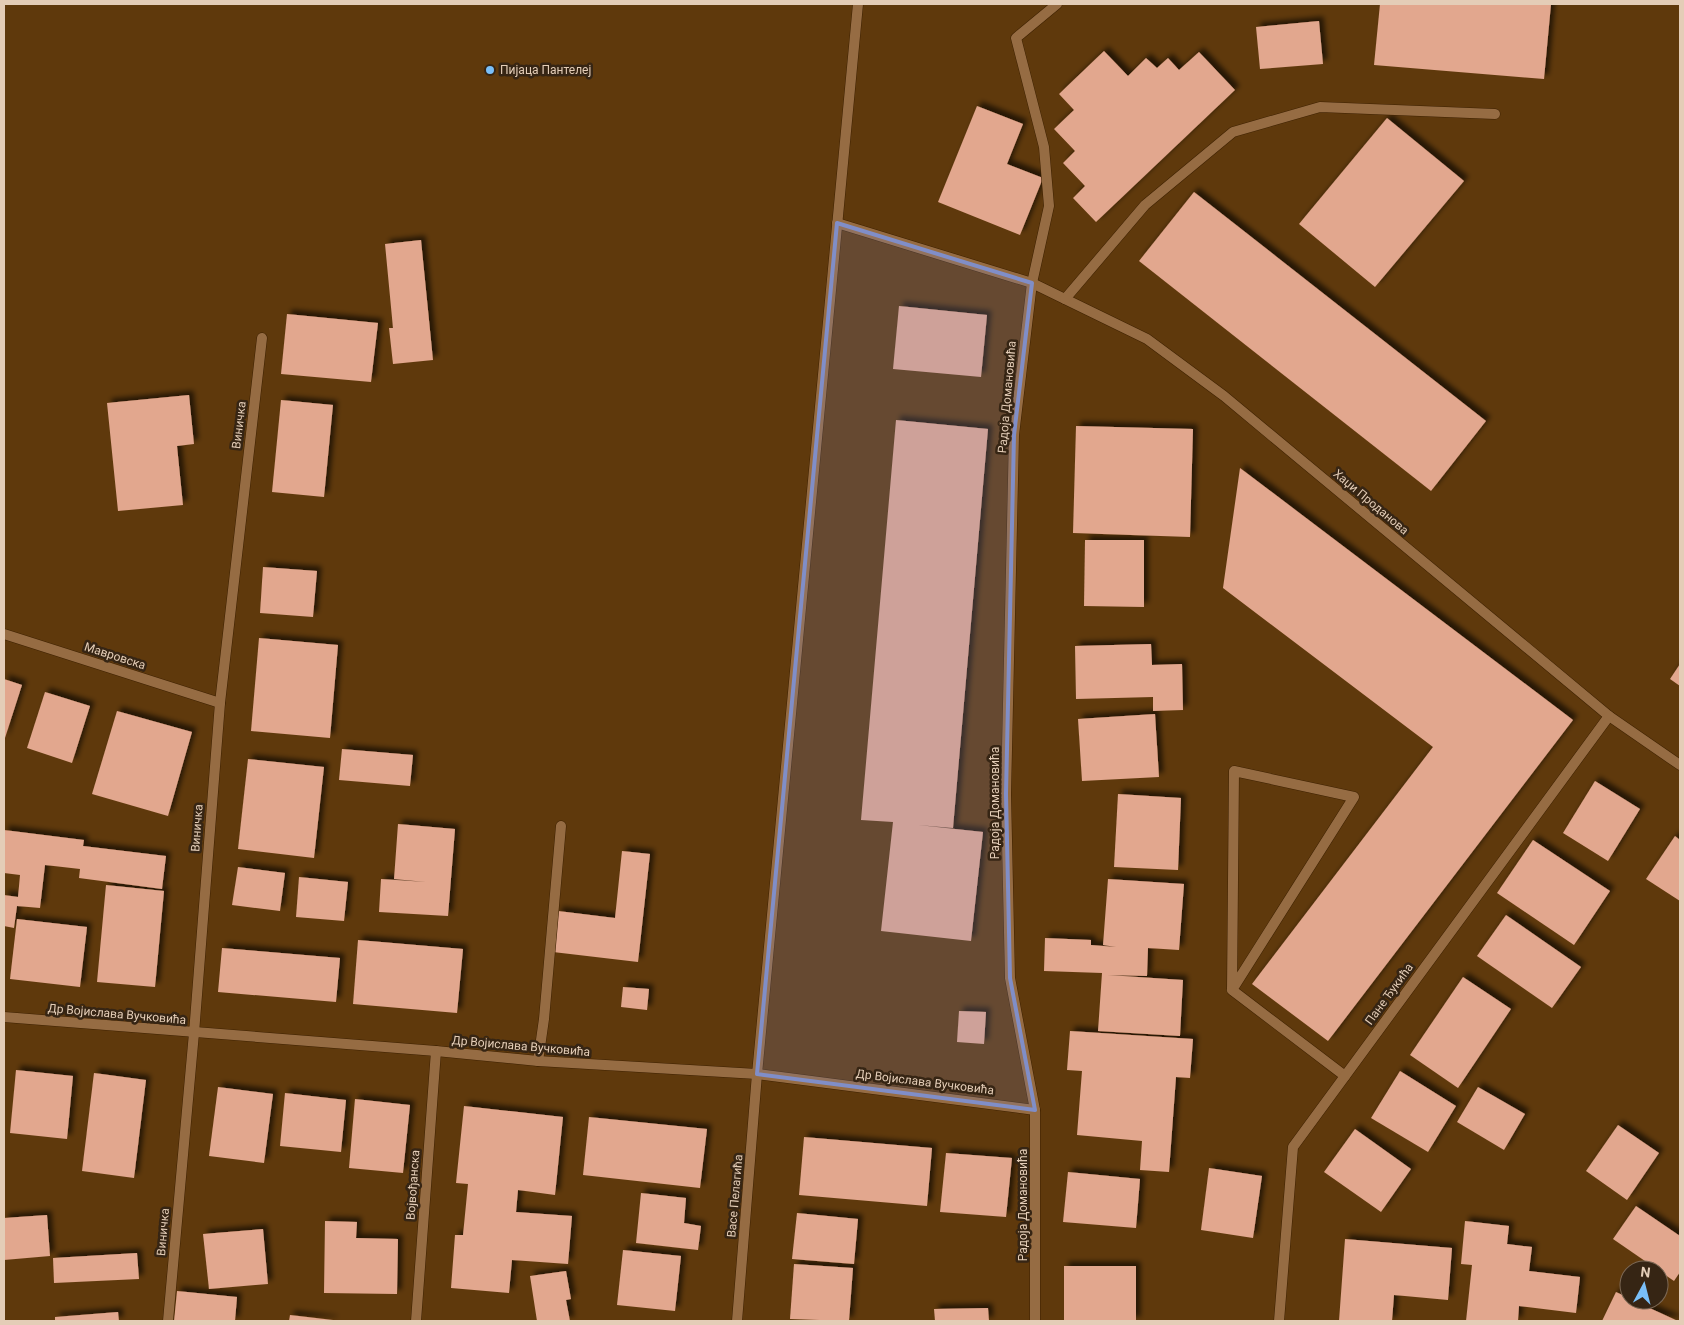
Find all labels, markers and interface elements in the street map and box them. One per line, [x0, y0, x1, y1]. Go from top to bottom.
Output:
place label: Пијаца Пантелеј [500, 63, 591, 77]
marker: Пијаца Пантелеј [484, 64, 496, 76]
street label: Радоја Домановића [995, 340, 1019, 454]
street label: Виничка [229, 400, 249, 450]
street label: Хаџи Проданова [1331, 467, 1411, 537]
street label: Мавровска [83, 640, 147, 672]
street label: Радоја Домановића [988, 747, 1002, 859]
street label: Виничка [188, 804, 206, 852]
street label: Пане Ђукића [1362, 961, 1416, 1027]
street label: Др Војислава Вучковића [47, 1001, 187, 1027]
street label: Др Војислава Вучковића [451, 1033, 591, 1059]
street label: Др Војислава Вучковића [855, 1067, 995, 1097]
street label: Војвођанска [404, 1149, 422, 1221]
street label: Радоја Домановића [1016, 1149, 1030, 1261]
street label: Васе Пелагића [724, 1154, 746, 1238]
street label: Виничка [154, 1208, 172, 1256]
north arrow [1619, 1260, 1669, 1310]
text: N [1640, 1264, 1651, 1281]

